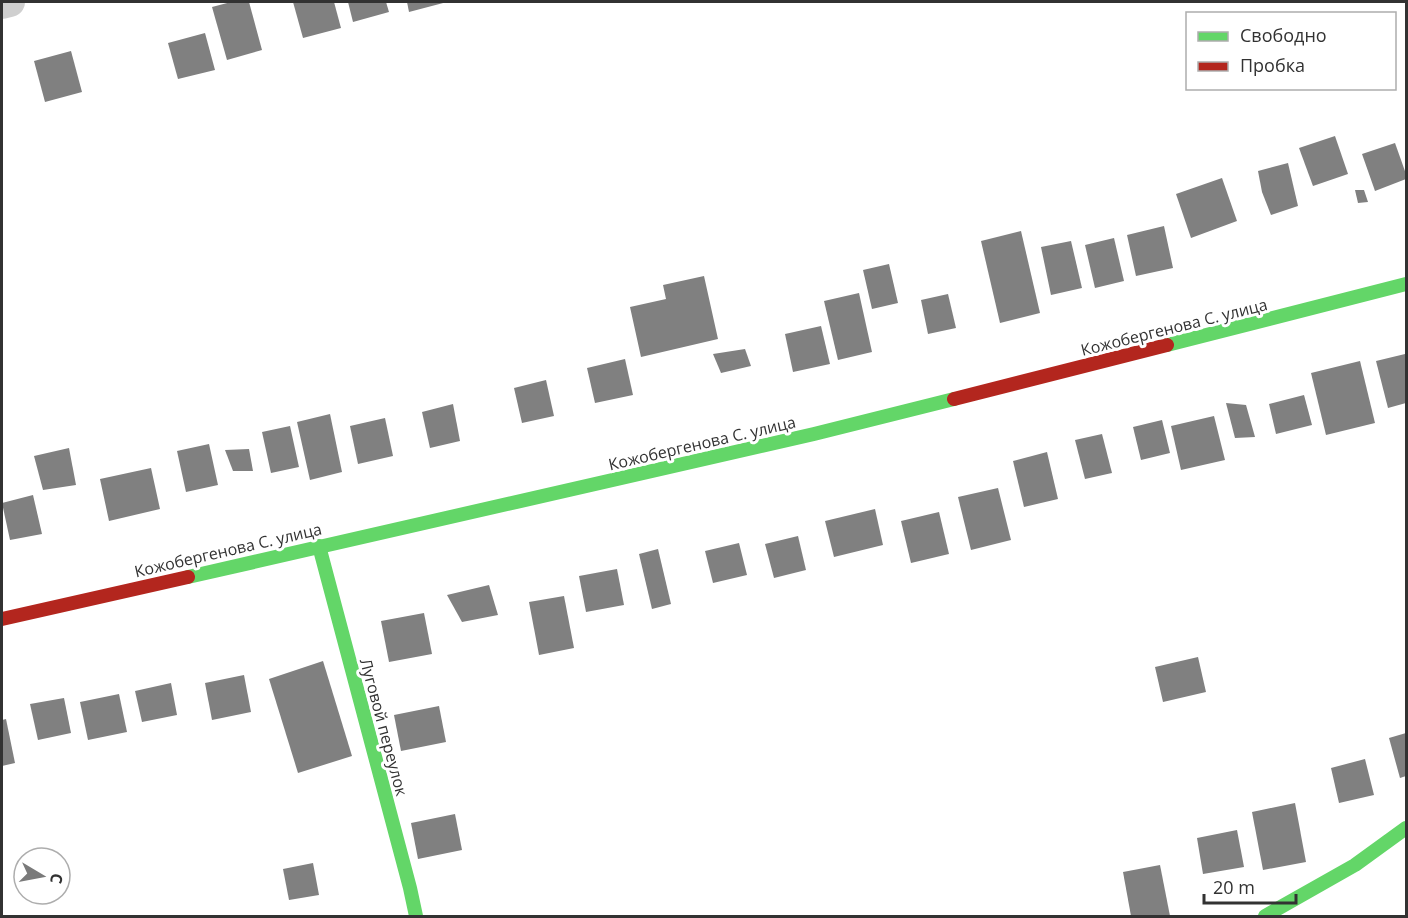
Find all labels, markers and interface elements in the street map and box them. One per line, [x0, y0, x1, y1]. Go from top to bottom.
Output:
legend [1186, 12, 1396, 90]
text: Свободно [1240, 23, 1327, 47]
text: Пробка [1240, 53, 1305, 77]
street label: Кожобергенова С. улица [1078, 293, 1270, 361]
street label: Кожобергенова С. улица [606, 411, 798, 475]
street label: Кожобергенова С. улица [132, 518, 324, 582]
street label: Луговой переулок [355, 656, 413, 799]
north arrow [12, 846, 72, 906]
scale bar [1204, 867, 1296, 905]
text: С [45, 872, 68, 886]
text: 20 m [1213, 875, 1255, 899]

